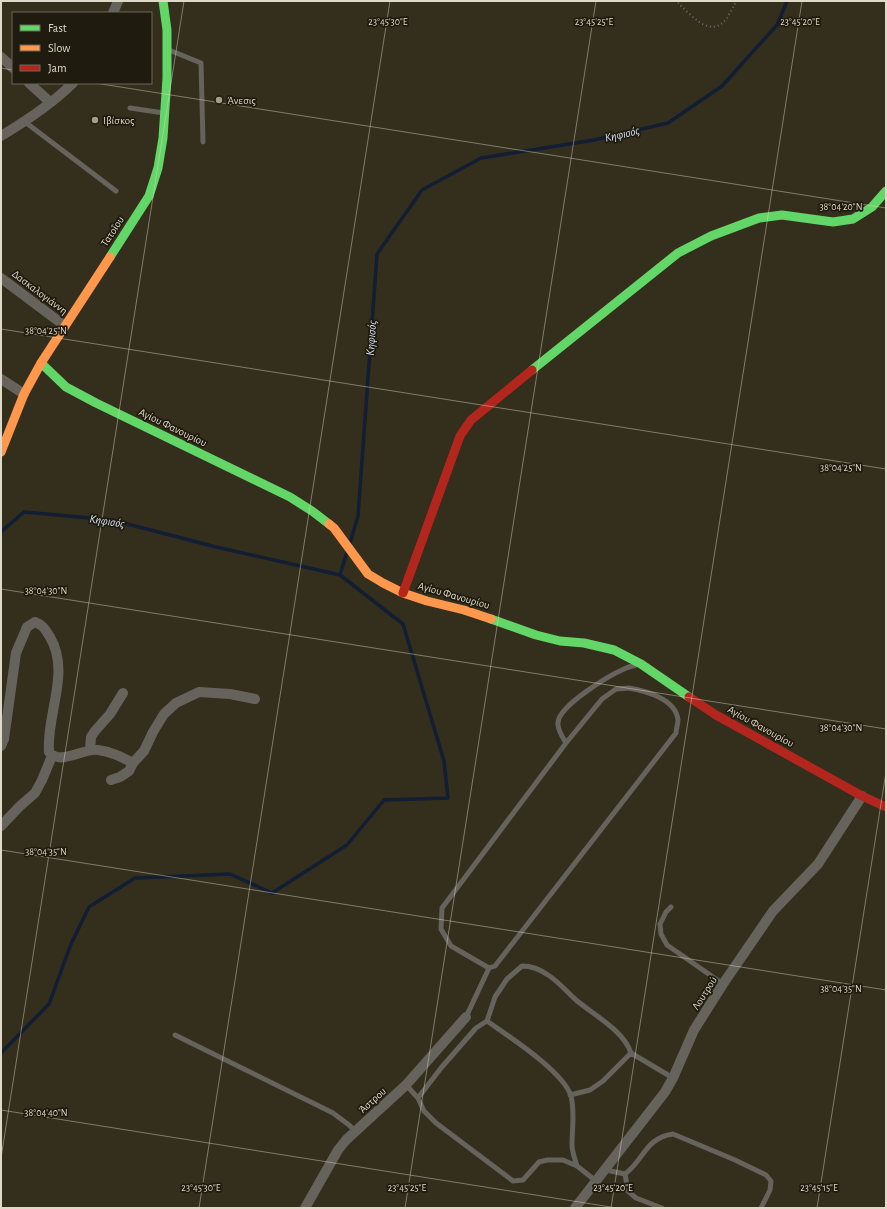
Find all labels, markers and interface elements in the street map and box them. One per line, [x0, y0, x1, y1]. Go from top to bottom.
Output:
legend [12, 12, 152, 84]
text: 23°45'30"E [368, 17, 408, 27]
text: 23°45'25"E [575, 17, 613, 27]
text: 23°45'20"E [780, 17, 820, 27]
text: Fast [48, 22, 67, 34]
text: Slow [48, 42, 70, 54]
text: Jam [48, 62, 67, 74]
marker: Άνεσις [214, 95, 224, 105]
place label: Άνεσις [227, 95, 256, 106]
marker: Ιβίσκος [90, 115, 100, 125]
place label: Ιβίσκος [103, 115, 134, 126]
water label: Κηφισός [603, 124, 642, 145]
text: 38°04'20"N [820, 202, 863, 212]
street label: Τατοΐου [99, 214, 126, 248]
street label: Δασκαλογιάννη [10, 268, 69, 317]
water label: Κηφισός [364, 319, 379, 356]
text: 38°04'25"N [25, 326, 67, 336]
street label: Αγίου Φανουρίου [137, 406, 208, 449]
text: 38°04'25"N [820, 463, 862, 473]
water label: Κηφισός [88, 512, 126, 531]
street label: Αγίου Φανουρίου [417, 580, 491, 611]
text: 38°04'30"N [25, 586, 67, 596]
street label: Αγίου Φανουρίου [726, 704, 796, 749]
text: 38°04'30"N [820, 723, 862, 733]
text: 38°04'35"N [25, 847, 67, 857]
street label: Λουτρού [690, 975, 719, 1012]
text: 38°04'35"N [820, 984, 862, 994]
street label: Άστρου [356, 1085, 388, 1115]
text: 38°04'40"N [24, 1108, 68, 1118]
text: 23°45'30"E [181, 1183, 221, 1193]
text: 23°45'25"E [388, 1183, 426, 1193]
text: 23°45'20"E [593, 1183, 633, 1193]
text: 23°45'15"E [800, 1183, 838, 1193]

